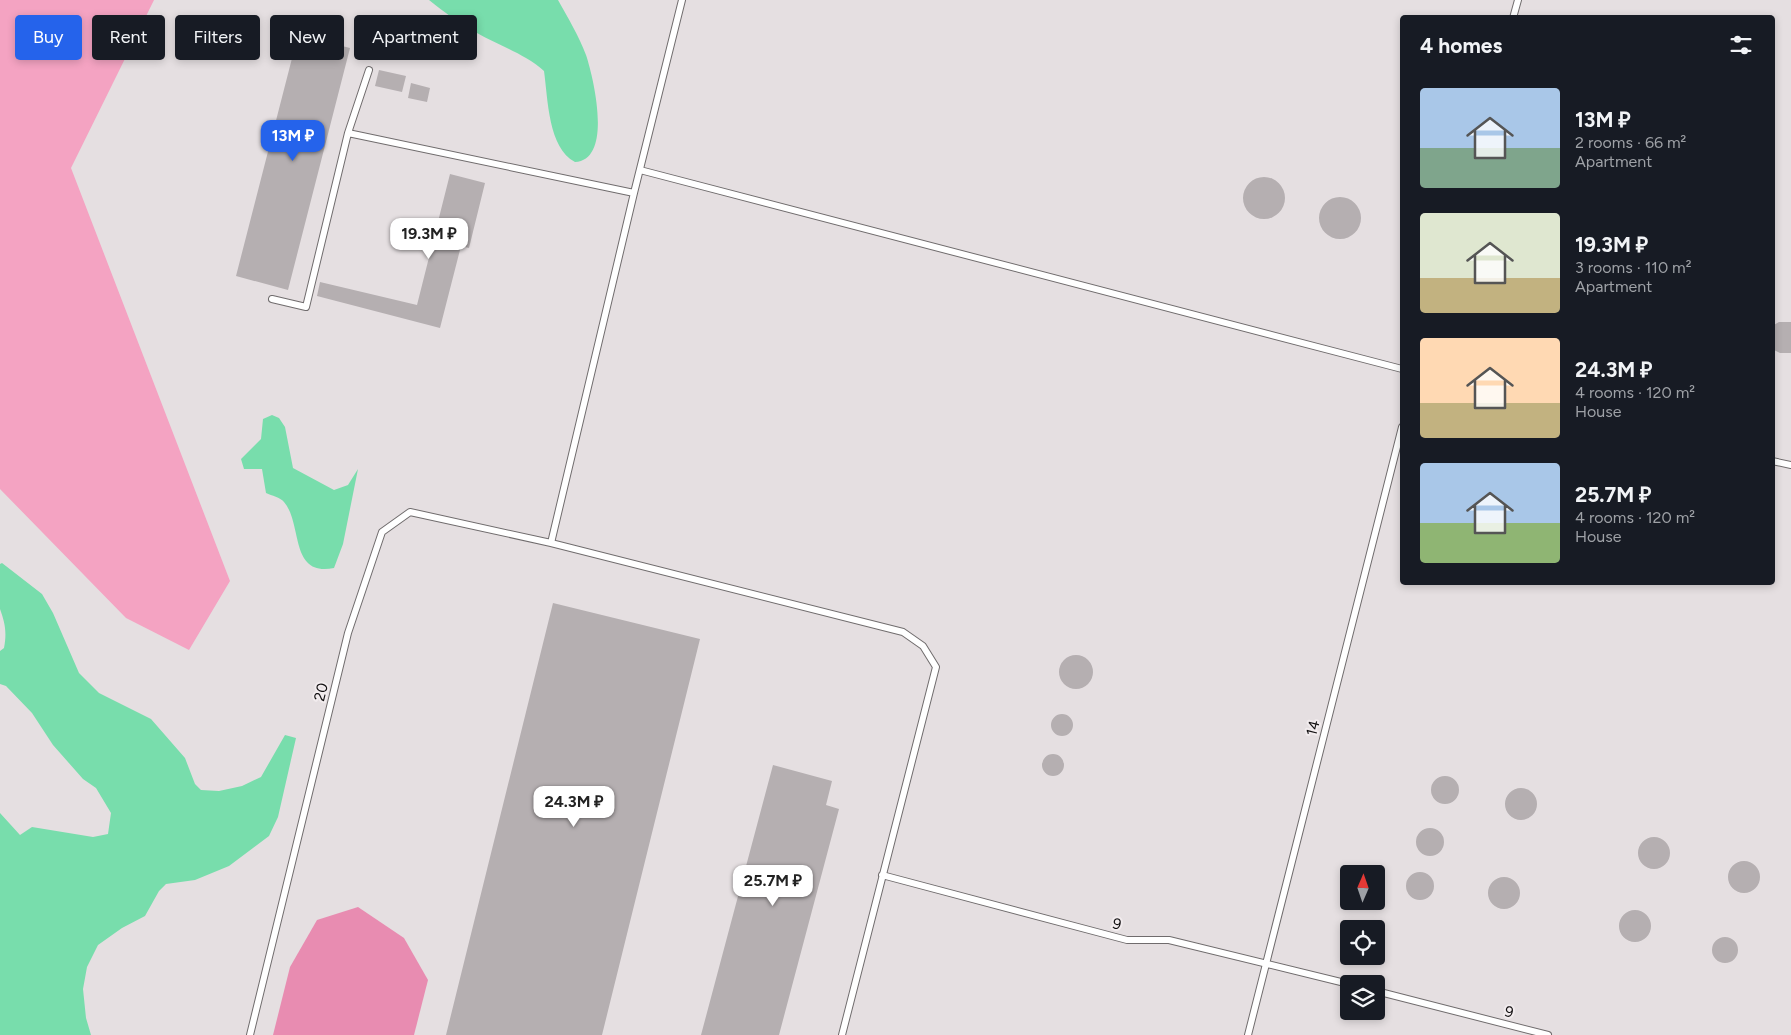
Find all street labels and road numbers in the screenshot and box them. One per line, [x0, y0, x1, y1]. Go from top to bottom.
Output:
street label: 20 [310, 681, 332, 703]
street label: 14 [1302, 718, 1324, 738]
street label: 9 [1111, 914, 1123, 934]
street label: 9 [1503, 1002, 1515, 1022]

